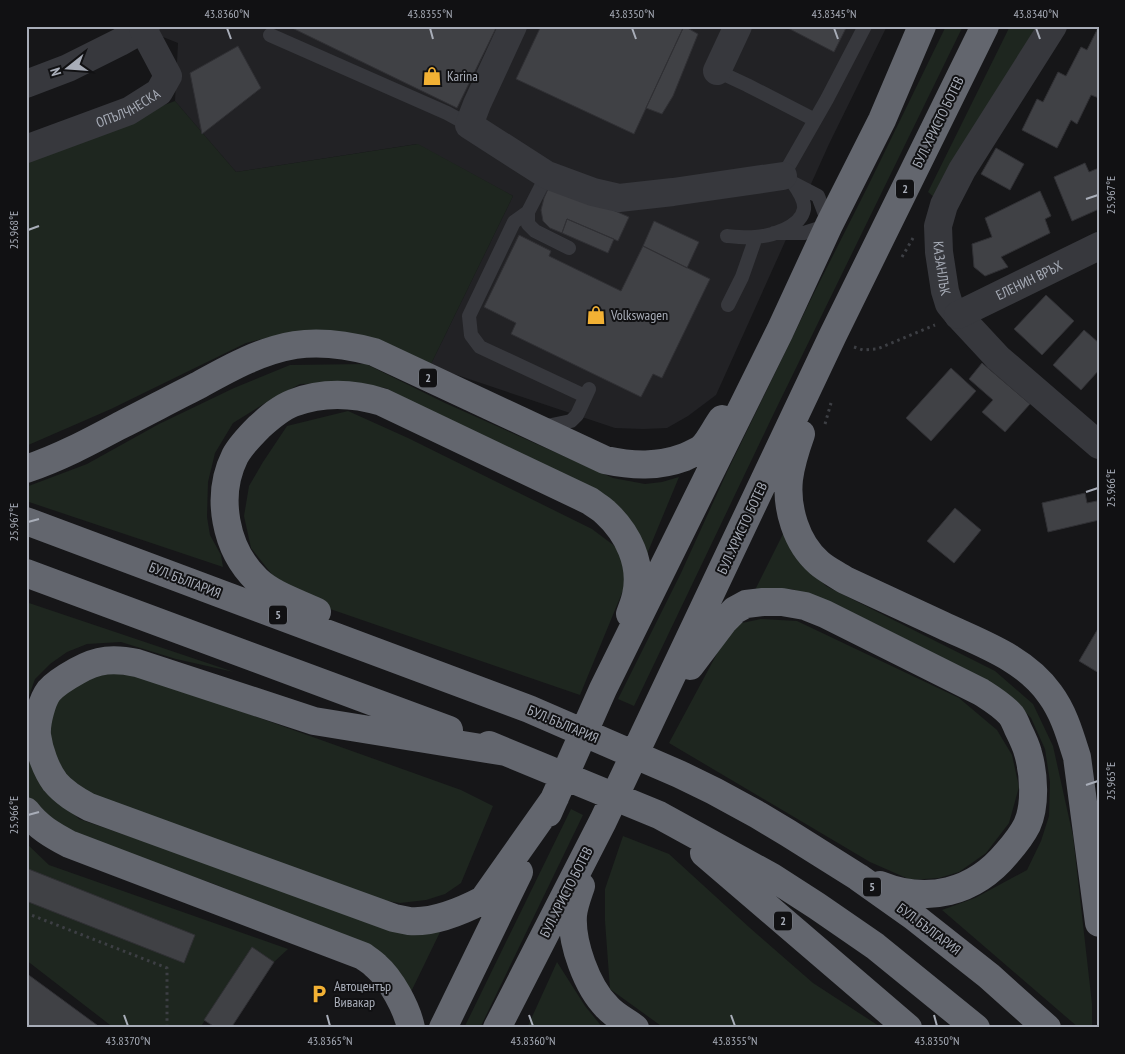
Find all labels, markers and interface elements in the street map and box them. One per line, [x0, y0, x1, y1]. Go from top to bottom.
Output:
text: 43.8360°N [204, 6, 250, 21]
text: 43.8355°N [407, 6, 453, 21]
text: 43.8350°N [609, 6, 655, 21]
text: 43.8345°N [811, 6, 857, 21]
text: 43.8340°N [1013, 6, 1059, 21]
north arrow [42, 42, 92, 92]
shop icon: Karina [421, 65, 443, 87]
text: N [46, 66, 65, 78]
place label: Karina [447, 67, 478, 85]
street label: БУЛ. ХРИСТО БОТЕВ [908, 73, 968, 171]
street label: ОПЪЛЧНЕСКА [93, 84, 164, 131]
text: 25.967°E [1103, 176, 1118, 214]
road number: 2 [896, 180, 914, 198]
text: 25.968°E [6, 211, 21, 249]
street label: КАЗАНЛЪК [930, 241, 955, 298]
street label: ЕЛЕНИН ВРЪХ [993, 256, 1065, 304]
shop icon: Volkswagen [585, 304, 607, 326]
place label: Volkswagen [610, 306, 668, 324]
road number: 2 [419, 368, 437, 388]
text: 25.966°E [1103, 469, 1118, 507]
street label: БУЛ. ХРИСТО БОТЕВ [713, 479, 771, 577]
text: 25.967°E [6, 503, 21, 541]
street label: БУЛ. БЪЛГАРИЯ [146, 558, 224, 602]
road number: 5 [269, 606, 287, 624]
street label: БУЛ. БЪЛГАРИЯ [525, 701, 601, 747]
text: 25.965°E [1103, 762, 1118, 800]
text: 25.966°E [6, 796, 21, 834]
street label: БУЛ. ХРИСТО БОТЕВ [535, 844, 597, 940]
road number: 5 [863, 878, 881, 896]
street label: БУЛ. БЪЛГАРИЯ [893, 899, 965, 959]
road number: 2 [774, 911, 792, 930]
place label: Автоцентър Вивакар [334, 977, 391, 1011]
parking icon: Автоцентър Вивакар [308, 983, 330, 1005]
text: 43.8370°N [105, 1033, 151, 1048]
text: 43.8365°N [307, 1033, 353, 1048]
text: 43.8360°N [510, 1033, 556, 1048]
text: 43.8355°N [712, 1033, 758, 1048]
text: 43.8350°N [914, 1033, 960, 1048]

